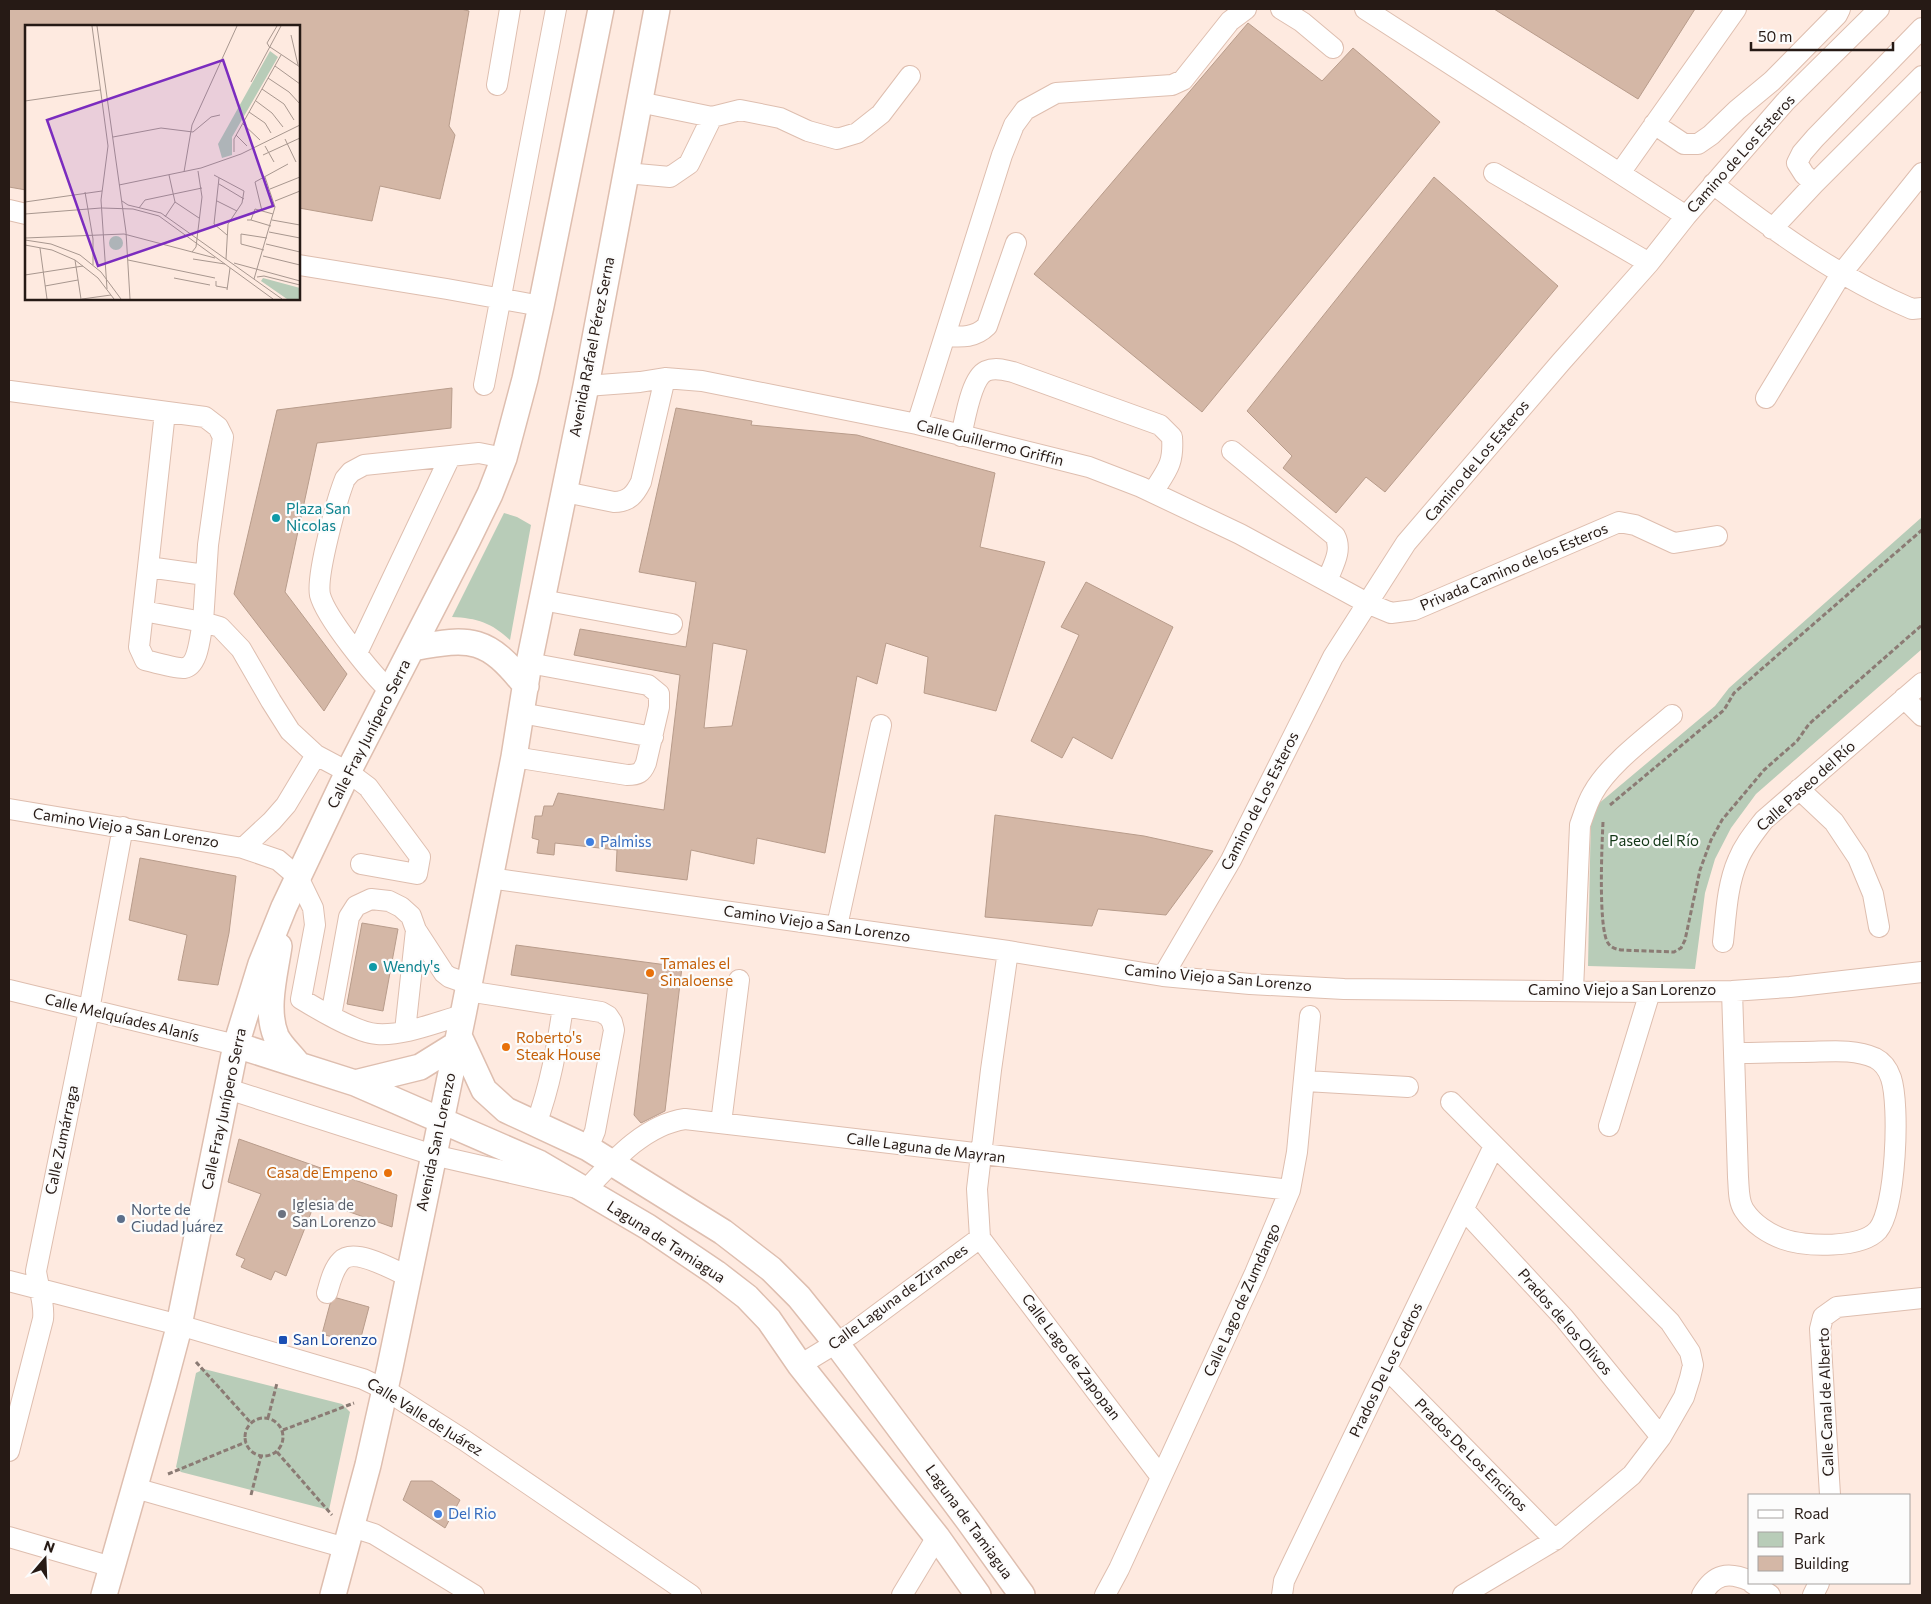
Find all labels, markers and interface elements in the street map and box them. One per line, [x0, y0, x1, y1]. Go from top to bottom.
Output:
scale bar [1751, 20, 1894, 52]
inset map [25, 25, 300, 300]
text: 50 m [1758, 27, 1792, 45]
street label: Camino de Los Esteros [1682, 90, 1798, 216]
street label: Avenida Rafael Pérez Serna [565, 255, 617, 438]
street label: Camino de Los Esteros [1420, 396, 1532, 525]
street label: Calle Guillermo Griffin [915, 415, 1066, 469]
place label: Plaza San Nicolas [286, 499, 350, 534]
marker: Plaza San Nicolas [270, 512, 282, 524]
street label: Privada Camino de los Esteros [1417, 518, 1610, 614]
street label: Calle Fray Junípero Serra [323, 656, 414, 811]
street label: Camino de Los Esteros [1216, 728, 1302, 873]
street label: Calle Paseo del Río [1752, 736, 1858, 834]
street label: Camino Viejo a San Lorenzo [32, 803, 221, 851]
park label: Paseo del Río [1609, 831, 1699, 849]
place label: Palmiss [600, 832, 652, 850]
marker: Palmiss [584, 836, 596, 848]
street label: Camino Viejo a San Lorenzo [723, 901, 912, 945]
place label: Tamales el Sinaloense [660, 954, 733, 989]
place label: Wendy's [383, 957, 440, 975]
street label: Camino Viejo a San Lorenzo [1124, 960, 1313, 994]
marker: Wendy's [367, 961, 379, 973]
marker: Tamales el Sinaloense [644, 967, 656, 979]
street label: Camino Viejo a San Lorenzo [1528, 980, 1716, 998]
street label: Calle Melquíades Alanís [43, 989, 202, 1045]
street label: Calle Fray Junípero Serra [197, 1026, 249, 1191]
place label: Roberto's Steak House [516, 1028, 601, 1063]
marker: Roberto's Steak House [500, 1041, 512, 1053]
street label: Avenida San Lorenzo [412, 1071, 459, 1213]
street label: Calle Zumárraga [41, 1083, 81, 1196]
street label: Calle Laguna de Mayran [846, 1128, 1007, 1166]
place label: Casa de Empeno [267, 1163, 378, 1181]
marker: Casa de Empeno [382, 1167, 394, 1179]
place label: Iglesia de San Lorenzo [292, 1195, 376, 1230]
street label: Laguna de Tamiagua [604, 1196, 729, 1286]
place label: Norte de Ciudad Juárez [131, 1200, 223, 1235]
marker: Iglesia de San Lorenzo [276, 1208, 288, 1220]
marker: Norte de Ciudad Juárez [115, 1213, 127, 1225]
street label: Calle Lago de Zumdango [1199, 1220, 1283, 1379]
street label: Calle Laguna de Ziranoes [824, 1239, 971, 1353]
street label: Prados de los Olivos [1515, 1264, 1617, 1378]
street label: Calle Lago de Zapopan [1018, 1290, 1125, 1423]
street label: Prados De Los Cedros [1345, 1299, 1426, 1440]
street label: Calle Canal de Alberto [1813, 1327, 1837, 1477]
place label: San Lorenzo [293, 1330, 377, 1348]
marker: San Lorenzo [277, 1334, 289, 1346]
street label: Calle Valle de Juárez [364, 1373, 487, 1459]
street label: Prados De Los Encinos [1412, 1394, 1532, 1515]
street label: Laguna de Tamiagua [922, 1461, 1017, 1582]
legend [1748, 1494, 1911, 1584]
place label: Del Rio [448, 1504, 497, 1522]
text: Road [1794, 1504, 1829, 1522]
marker: Del Rio [432, 1508, 444, 1520]
text: Park [1794, 1529, 1825, 1547]
north arrow [20, 1534, 70, 1584]
text: N [42, 1536, 57, 1556]
text: Building [1794, 1554, 1849, 1572]

